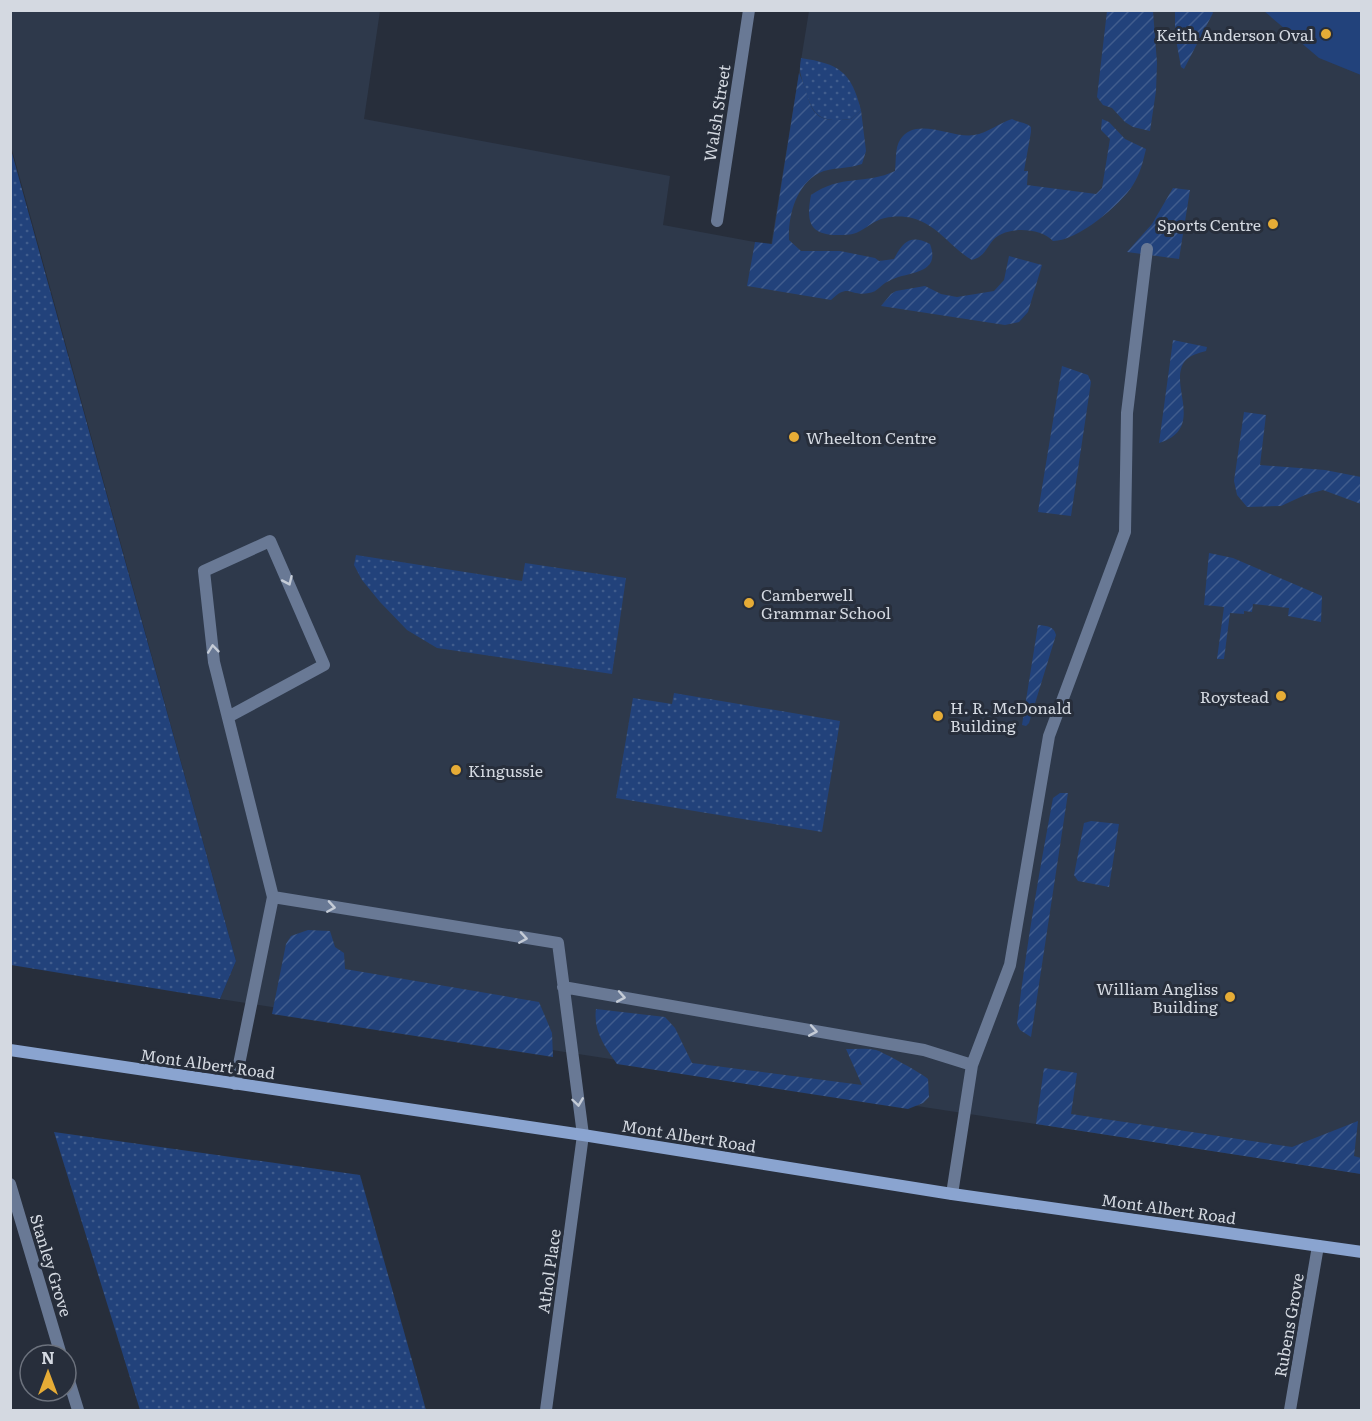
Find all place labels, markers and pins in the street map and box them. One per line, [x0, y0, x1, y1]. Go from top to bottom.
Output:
place label: Keith Anderson Oval [1156, 22, 1314, 46]
marker: Keith Anderson Oval [1319, 27, 1333, 41]
place label: Sports Centre [1157, 212, 1261, 236]
marker: Sports Centre [1266, 217, 1280, 231]
place label: Wheelton Centre [806, 425, 936, 449]
marker: Wheelton Centre [787, 430, 801, 444]
place label: Camberwell Grammar School [761, 582, 891, 624]
marker: Camberwell Grammar School [742, 596, 756, 610]
place label: Roystead [1200, 684, 1269, 708]
marker: Roystead [1274, 689, 1288, 703]
place label: H. R. McDonald Building [950, 695, 1072, 737]
marker: H. R. McDonald Building [931, 709, 945, 723]
place label: Kingussie [468, 758, 543, 782]
marker: Kingussie [449, 763, 463, 777]
place label: William Angliss Building [1096, 976, 1218, 1018]
marker: William Angliss Building [1223, 990, 1237, 1004]

